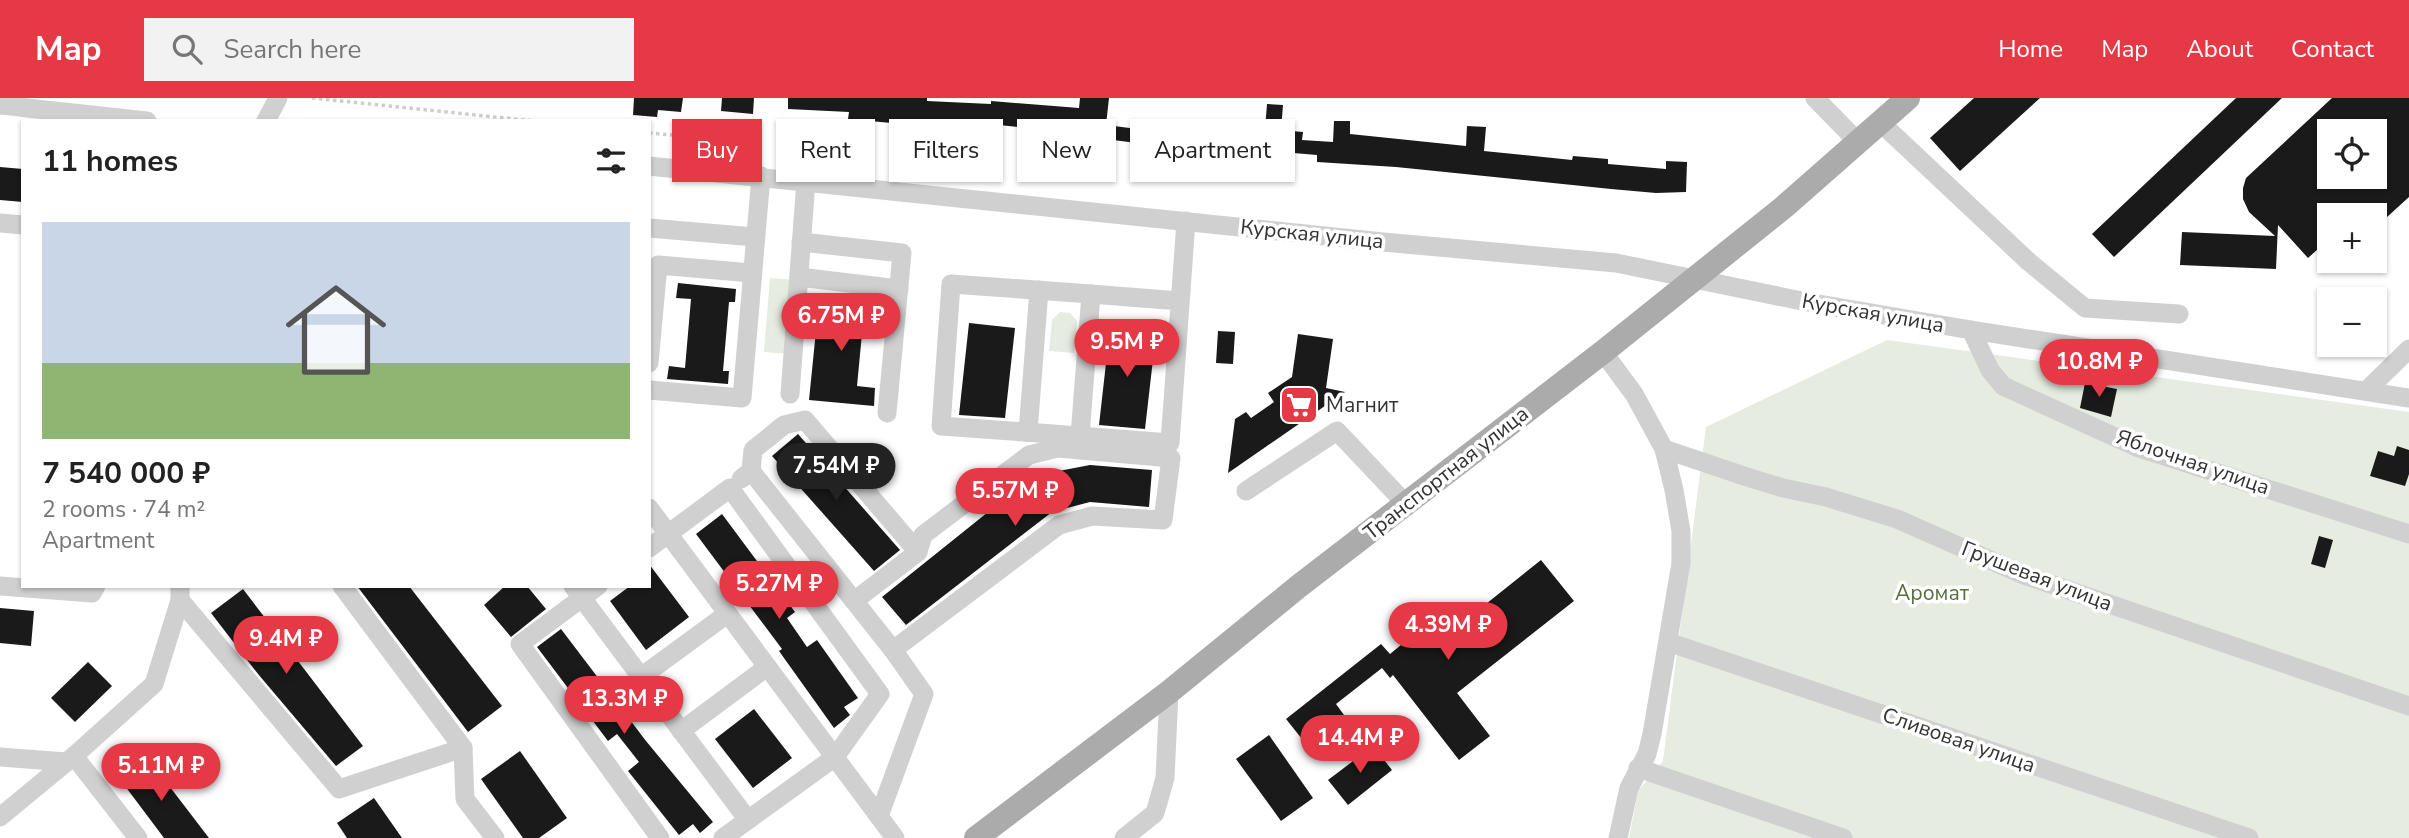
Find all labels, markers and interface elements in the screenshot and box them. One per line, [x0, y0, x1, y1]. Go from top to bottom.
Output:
search box [144, 18, 634, 81]
text: Map [35, 27, 102, 72]
icon: search [168, 30, 206, 68]
text: Search here [224, 32, 361, 67]
text: Home [1998, 33, 2063, 65]
text: Map [2101, 33, 2148, 65]
text: About [2186, 33, 2253, 65]
text: Contact [2291, 33, 2374, 65]
chip: Buy [672, 119, 762, 182]
chip: Rent [776, 119, 875, 182]
chip: Filters [889, 119, 1003, 182]
chip: New [1017, 119, 1116, 182]
chip: Apartment [1130, 119, 1295, 182]
map controls [2317, 119, 2387, 357]
button: locate [2317, 119, 2387, 189]
text: 11 homes [42, 141, 178, 182]
icon: filters [592, 142, 630, 180]
button: + [2317, 203, 2387, 273]
street label: Курская улица [1239, 213, 1385, 255]
icon: home [273, 267, 399, 393]
street label: Курская улица [1800, 287, 1946, 339]
button: − [2317, 287, 2387, 357]
pin: 6.75M ₽ [776, 294, 906, 353]
text: 6.75M ₽ [797, 300, 885, 331]
pin: 9.5M ₽ [1070, 320, 1184, 379]
text: 9.5M ₽ [1090, 326, 1164, 357]
pin: 10.8M ₽ [2034, 340, 2164, 399]
text: 10.8M ₽ [2055, 346, 2143, 377]
supermarket icon: Магнит [1278, 384, 1320, 426]
place label: Магнит [1326, 391, 1399, 419]
street label: Транспортная улица [1358, 400, 1534, 546]
street label: Яблочная улица [2113, 423, 2273, 501]
pin: 7.54M ₽ [771, 444, 901, 503]
text: 7.54M ₽ [792, 450, 880, 481]
text: 7 540 000 ₽ [42, 453, 210, 494]
pin: 5.57M ₽ [950, 468, 1080, 528]
text: 5.57M ₽ [971, 475, 1059, 506]
text: 2 rooms · 74 m² [42, 494, 205, 525]
text: Apartment [42, 525, 154, 556]
street label: Грушевая улица [1958, 534, 2116, 618]
pin: 5.27M ₽ [714, 561, 844, 621]
text: 5.27M ₽ [735, 568, 823, 599]
park label: Аромат [1895, 579, 1970, 607]
pin: 4.39M ₽ [1383, 602, 1513, 662]
text: 4.39M ₽ [1404, 609, 1492, 640]
pin: 9.4M ₽ [229, 616, 343, 676]
text: 9.4M ₽ [249, 623, 323, 654]
pin: 13.3M ₽ [559, 676, 689, 736]
text: 13.3M ₽ [580, 683, 668, 714]
street label: Сливовая улица [1879, 701, 2039, 779]
pin: 14.4M ₽ [1295, 716, 1425, 775]
text: 14.4M ₽ [1316, 722, 1404, 753]
pin: 5.11M ₽ [96, 744, 226, 803]
text: 5.11M ₽ [117, 750, 205, 781]

